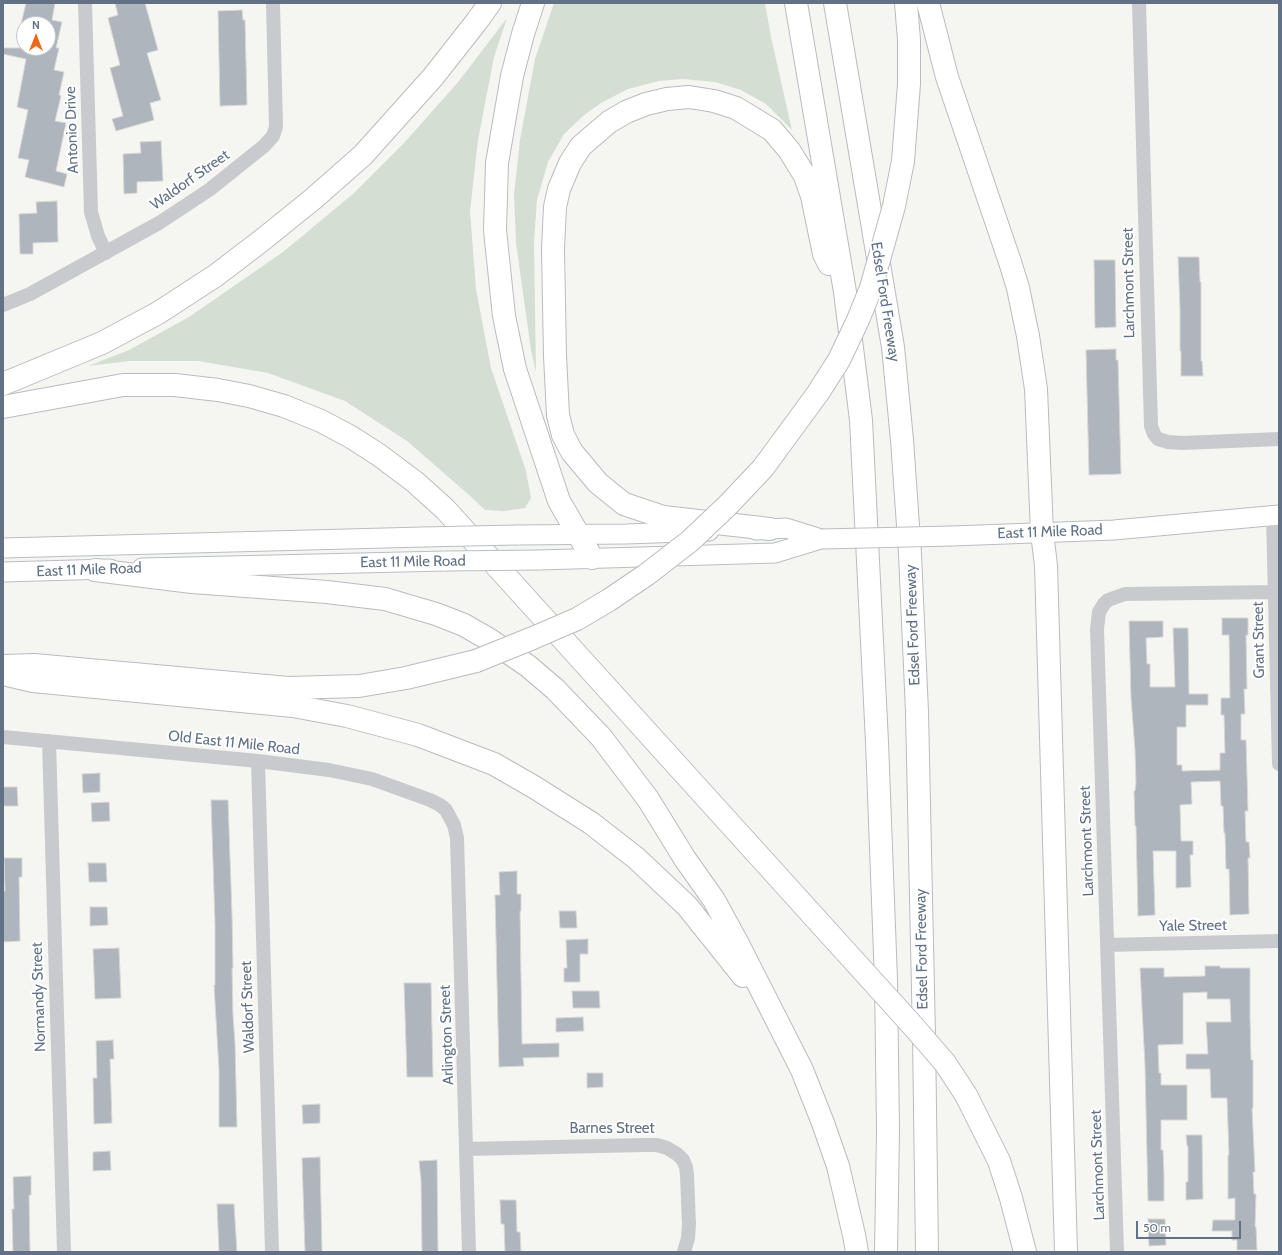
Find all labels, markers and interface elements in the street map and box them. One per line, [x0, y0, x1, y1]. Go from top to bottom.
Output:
north arrow [16, 16, 56, 56]
text: N [32, 18, 40, 32]
street label: Antonio Drive [61, 86, 83, 174]
street label: Waldorf Street [147, 146, 233, 214]
street label: Larchmont Street [1119, 227, 1139, 339]
street label: Edsel Ford Freeway [867, 241, 903, 363]
street label: East 11 Mile Road [997, 521, 1103, 543]
street label: East 11 Mile Road [360, 552, 466, 572]
street label: East 11 Mile Road [36, 559, 142, 581]
street label: Edsel Ford Freeway [902, 564, 924, 686]
street label: Grant Street [1249, 601, 1269, 679]
street label: Old East 11 Mile Road [167, 727, 301, 759]
street label: Larchmont Street [1076, 785, 1098, 897]
street label: Edsel Ford Freeway [912, 888, 932, 1010]
street label: Yale Street [1159, 916, 1227, 936]
street label: Normandy Street [28, 942, 50, 1052]
street label: Waldorf Street [237, 960, 259, 1054]
street label: Arlington Street [436, 985, 458, 1085]
street label: Larchmont Street [1087, 1109, 1109, 1221]
street label: Barnes Street [569, 1120, 655, 1138]
scale bar [1138, 1213, 1243, 1239]
text: 50 m [1143, 1220, 1171, 1235]

